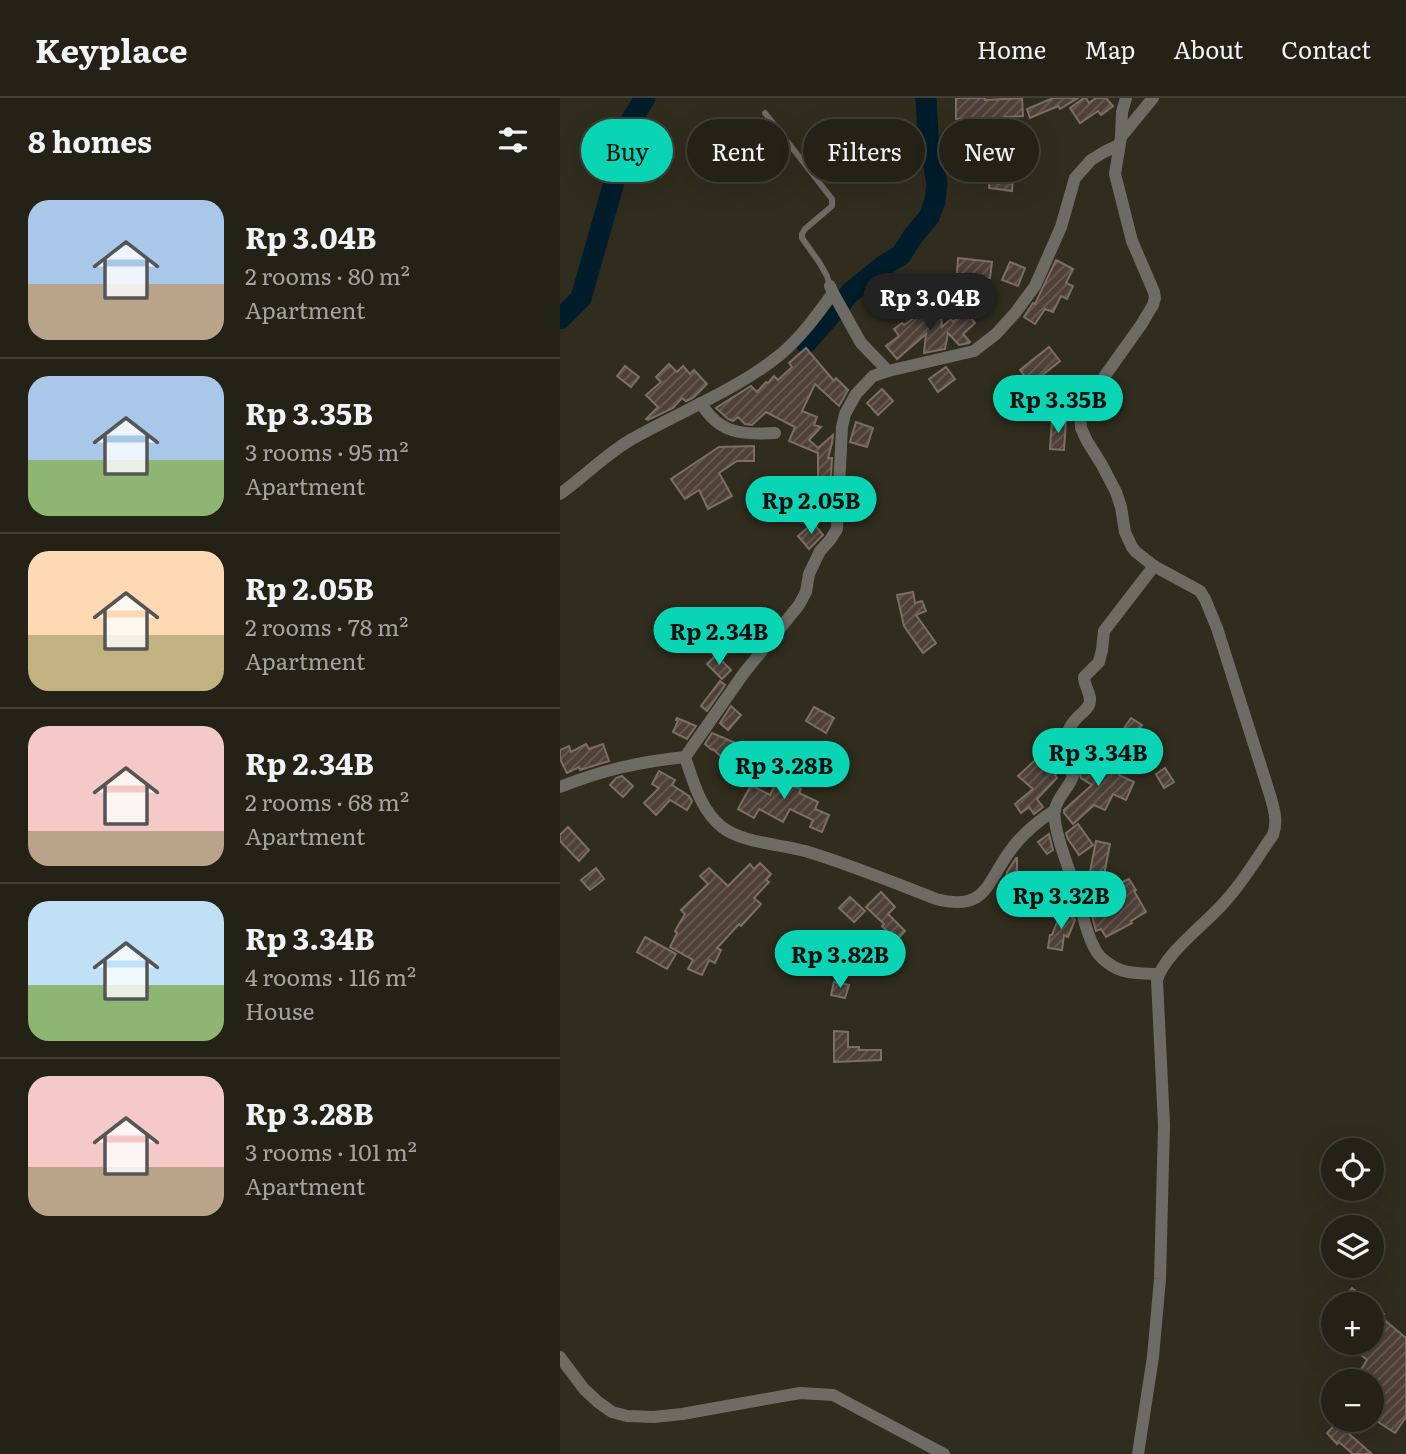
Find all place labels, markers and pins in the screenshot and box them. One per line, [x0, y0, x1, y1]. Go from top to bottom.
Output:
pin: Rp 3.04B [858, 274, 1002, 333]
pin: Rp 3.35B [986, 376, 1130, 435]
pin: Rp 2.05B [739, 476, 883, 536]
pin: Rp 2.34B [647, 608, 791, 667]
pin: Rp 3.34B [1026, 728, 1170, 788]
pin: Rp 3.28B [712, 742, 856, 801]
pin: Rp 3.32B [989, 872, 1133, 931]
pin: Rp 3.82B [768, 930, 912, 990]

